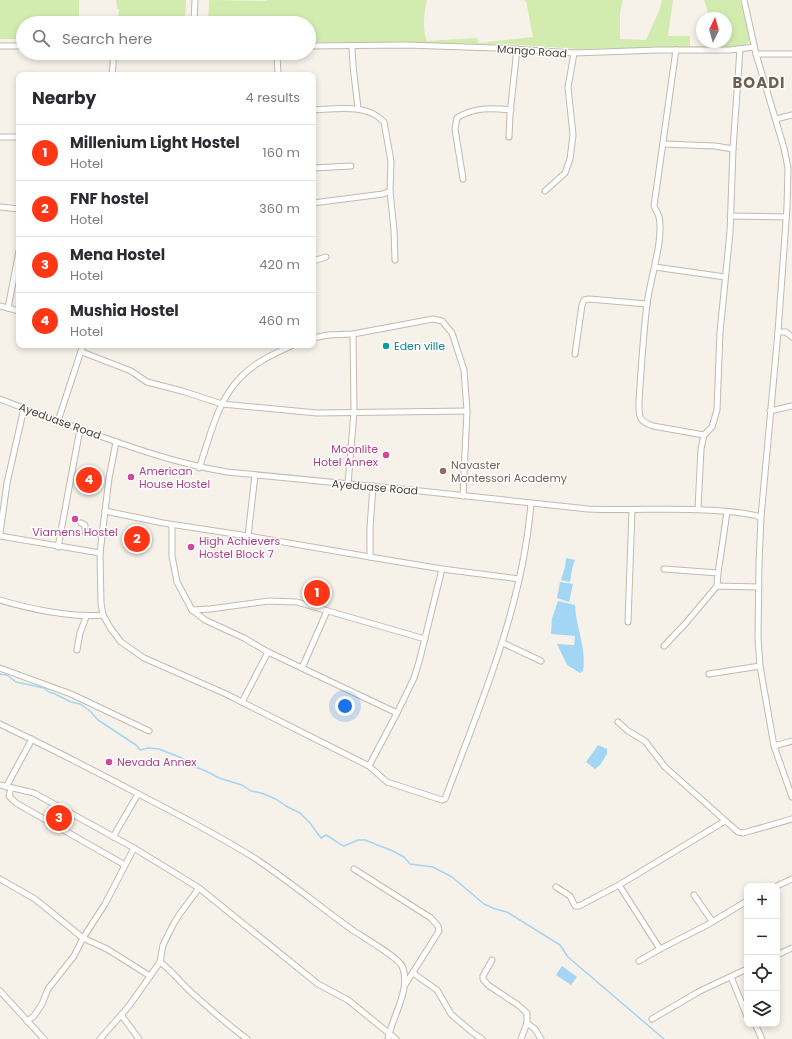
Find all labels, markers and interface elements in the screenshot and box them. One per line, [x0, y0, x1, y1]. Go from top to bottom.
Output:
north arrow [696, 12, 732, 48]
search box [16, 16, 316, 60]
icon: search [30, 27, 52, 49]
text: Search here [62, 28, 152, 49]
street label: Mango Road [497, 41, 567, 61]
district label: BOADI [732, 72, 786, 93]
text: Nearby [32, 86, 96, 110]
text: 4 results [246, 88, 300, 107]
text: Millenium Light Hostel [70, 132, 240, 153]
text: 1 [43, 143, 47, 162]
text: 160 m [263, 143, 300, 162]
text: Hotel [70, 154, 103, 173]
text: FNF hostel [70, 188, 149, 209]
text: 2 [41, 199, 49, 218]
text: 360 m [259, 199, 300, 218]
text: Hotel [70, 210, 103, 229]
text: Mena Hostel [70, 244, 165, 265]
text: 3 [41, 255, 49, 274]
text: 420 m [259, 255, 300, 274]
text: Hotel [70, 266, 103, 285]
text: Mushia Hostel [70, 300, 179, 321]
text: 4 [41, 311, 49, 330]
text: 460 m [259, 311, 300, 330]
text: Hotel [70, 322, 103, 341]
place label: Eden ville [394, 338, 445, 354]
marker: Eden ville [381, 341, 391, 351]
street label: Ayeduase Road [17, 399, 103, 443]
place label: Moonlite Hotel Annex [313, 441, 379, 470]
marker: Moonlite Hotel Annex [381, 450, 391, 460]
place label: Navaster Montessori Academy [451, 457, 568, 486]
place label: American House Hostel [139, 463, 210, 492]
pin: 4 [76, 465, 102, 495]
marker: Navaster Montessori Academy [438, 466, 448, 476]
marker: American House Hostel [126, 472, 136, 482]
street label: Ayeduase Road [331, 475, 419, 499]
marker: Viamens Hostel [70, 514, 80, 524]
place label: Viamens Hostel [32, 524, 118, 540]
pin: 2 [124, 524, 150, 554]
place label: High Achievers Hostel Block 7 [199, 533, 280, 562]
marker: High Achievers Hostel Block 7 [186, 542, 196, 552]
pin: 1 [304, 578, 330, 608]
your location [335, 696, 355, 716]
place label: Nevada Annex [117, 754, 197, 770]
marker: Nevada Annex [104, 757, 114, 767]
pin: 3 [46, 803, 72, 833]
map controls [744, 883, 780, 1027]
button: + [744, 883, 780, 919]
button: − [744, 919, 780, 955]
button: locate [744, 955, 780, 991]
button: layers [744, 991, 780, 1027]

